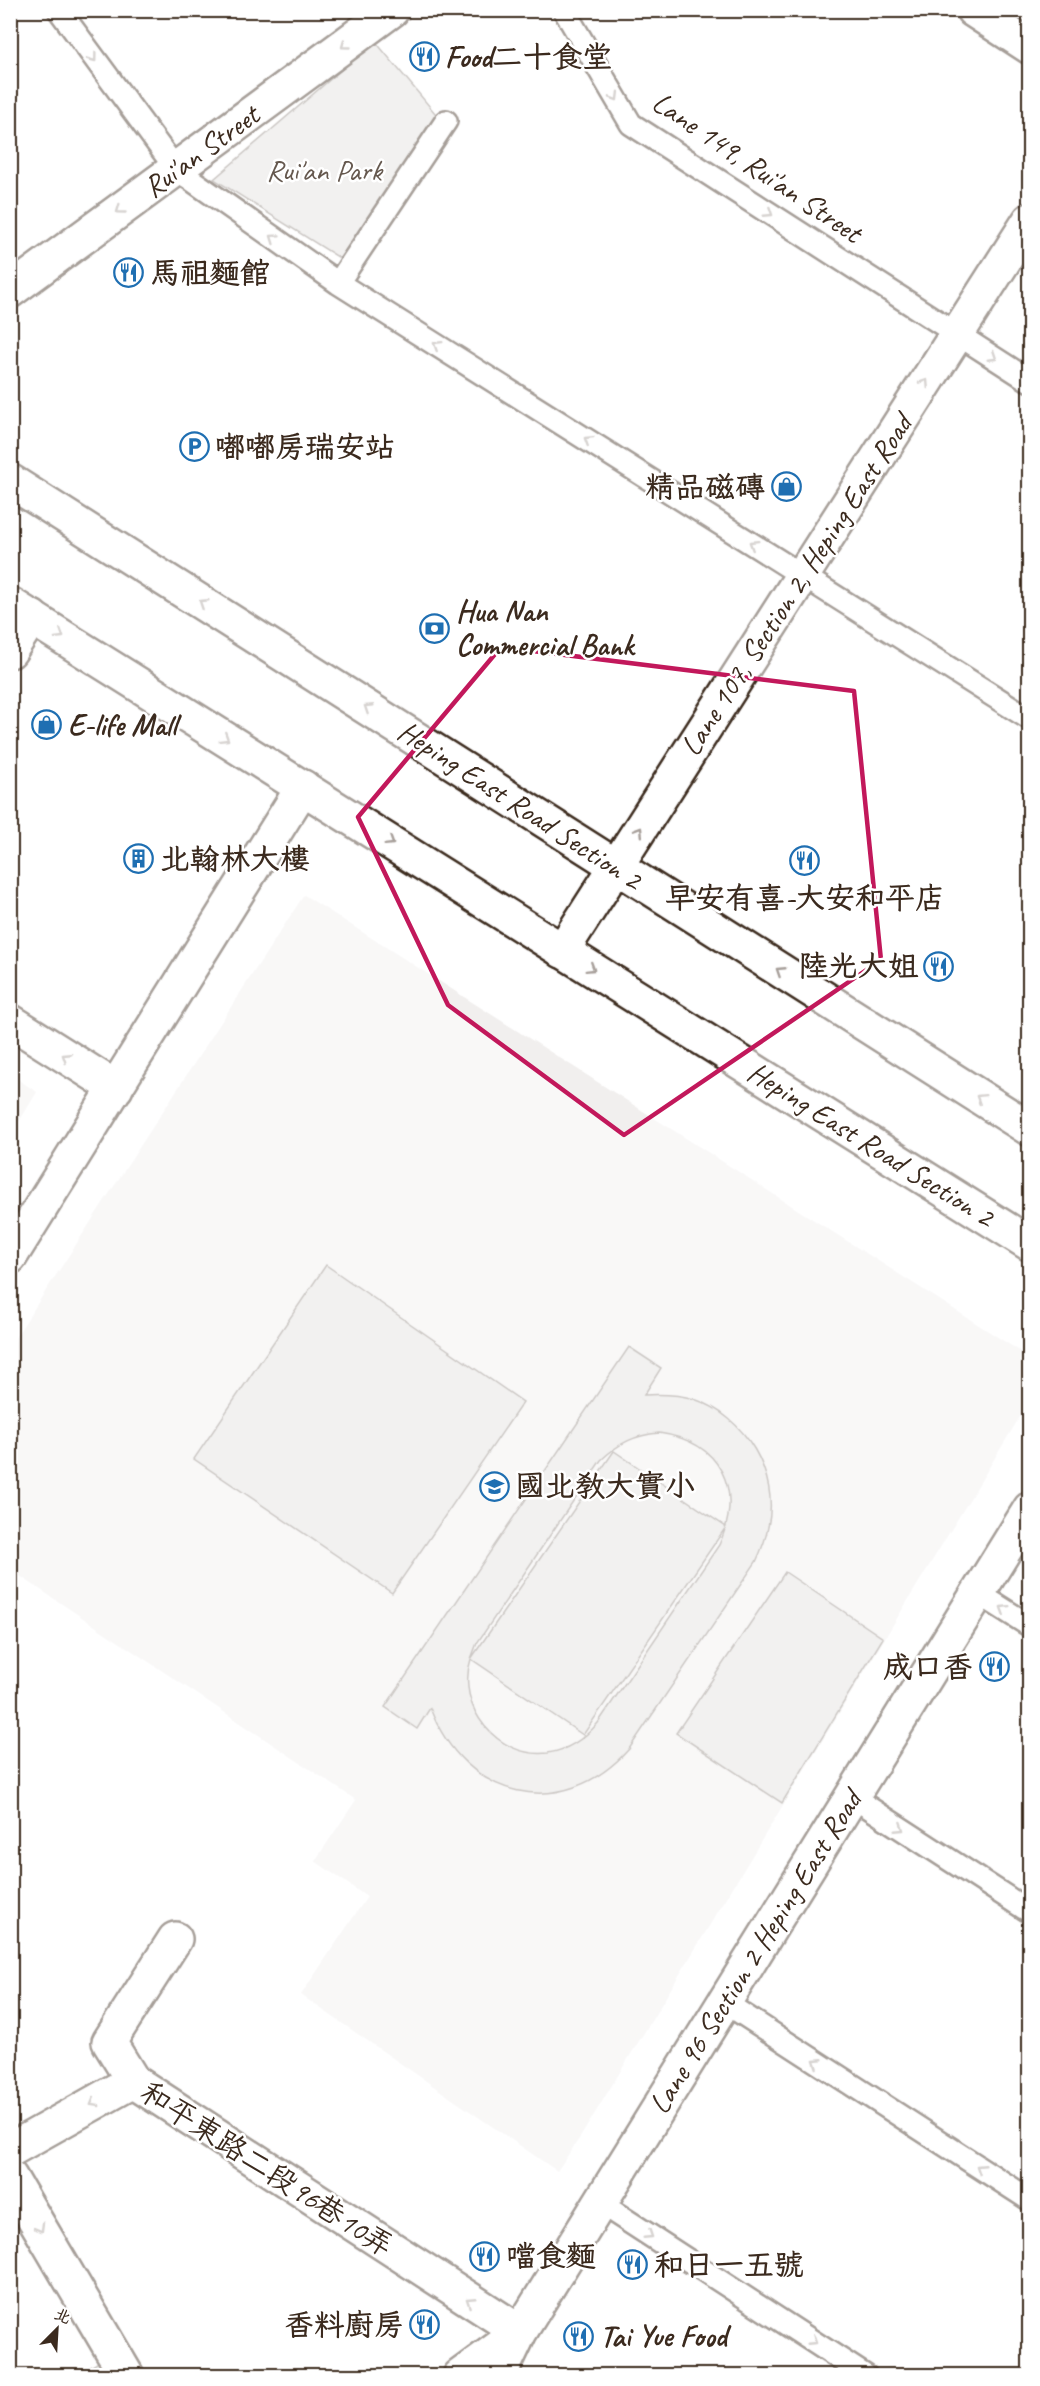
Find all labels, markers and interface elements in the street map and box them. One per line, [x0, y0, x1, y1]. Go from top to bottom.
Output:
one-way arrow [340, 38, 351, 49]
place label: Food二十食堂 [445, 38, 612, 76]
restaurant icon: Food二十食堂 [408, 41, 440, 73]
one-way arrow [86, 51, 97, 62]
street label: Lane 149, Rui'an Street [645, 83, 871, 253]
one-way arrow [608, 91, 620, 101]
street label: Rui'an Street [136, 94, 269, 206]
park label: Rui'an Park [266, 151, 384, 189]
one-way arrow [116, 203, 127, 214]
one-way arrow [762, 205, 773, 216]
one-way arrow [269, 234, 280, 245]
place label: 馬祖麵館 [150, 254, 270, 292]
restaurant icon: 馬祖麵館 [113, 257, 145, 289]
one-way arrow [432, 341, 443, 352]
one-way arrow [987, 350, 997, 362]
one-way arrow [918, 379, 930, 389]
street label: Lane 107, Section 2, Heping East Road [671, 404, 923, 763]
place label: 嘟嘟房瑞安站 [215, 428, 395, 466]
parking icon: 嘟嘟房瑞安站 [178, 431, 210, 463]
one-way arrow [584, 436, 595, 447]
place label: 精品磁磚 [645, 468, 765, 506]
shop icon: 精品磁磚 [770, 471, 802, 503]
one-way arrow [749, 540, 760, 551]
place label: Hua Nan Commercial Bank [456, 592, 636, 664]
one-way arrow [199, 599, 210, 610]
bank icon: Hua Nan Commercial Bank [419, 612, 451, 644]
one-way arrow [54, 627, 64, 639]
one-way arrow [364, 703, 374, 715]
place label: E-life Mall [68, 706, 182, 744]
shop icon: E-life Mall [31, 709, 63, 741]
street label: Heping East Road Section 2 [391, 712, 651, 899]
one-way arrow [219, 731, 229, 743]
one-way arrow [632, 826, 643, 837]
one-way arrow [384, 835, 395, 846]
place label: 北翰林大樓 [160, 840, 310, 878]
building icon: 北翰林大樓 [123, 843, 155, 875]
restaurant icon: 早安有喜-大安和平店 [789, 845, 821, 877]
place label: 早安有喜-大安和平店 [665, 879, 945, 917]
place label: 陸光大姐 [798, 947, 919, 985]
restaurant icon: 陸光大姐 [923, 950, 955, 982]
one-way arrow [585, 961, 595, 973]
one-way arrow [776, 966, 786, 978]
one-way arrow [62, 1053, 73, 1064]
street label: Heping East Road Section 2 [741, 1053, 1003, 1237]
one-way arrow [976, 1093, 986, 1105]
place label: 國北教大實小 [515, 1467, 695, 1505]
school or university icon: 國北教大實小 [478, 1470, 510, 1502]
one-way arrow [999, 1605, 1010, 1616]
place label: 成口香 [883, 1648, 973, 1686]
restaurant icon: 成口香 [978, 1651, 1010, 1683]
street label: Lane 96 Section 2 Heping East Road [640, 1780, 872, 2120]
one-way arrow [894, 1821, 904, 1833]
one-way arrow [813, 2058, 824, 2069]
street label: 和平東路二段96巷10弄 [133, 2073, 401, 2265]
one-way arrow [90, 2096, 101, 2107]
one-way arrow [976, 2164, 987, 2175]
one-way arrow [33, 2222, 44, 2232]
one-way arrow [643, 2228, 653, 2240]
place label: 噹食麵 [506, 2237, 596, 2275]
restaurant icon: 噹食麵 [469, 2240, 501, 2272]
place label: 和日一五號 [654, 2246, 804, 2284]
restaurant icon: 和日一五號 [617, 2249, 649, 2281]
one-way arrow [466, 2297, 477, 2308]
north arrow [27, 2299, 87, 2359]
text: 北 [51, 2304, 74, 2329]
place label: 香料廚房 [284, 2306, 404, 2344]
restaurant icon: 香料廚房 [409, 2309, 441, 2341]
place label: Tai Yue Food [600, 2317, 732, 2355]
restaurant icon: Tai Yue Food [563, 2320, 595, 2352]
one-way arrow [806, 2334, 817, 2345]

